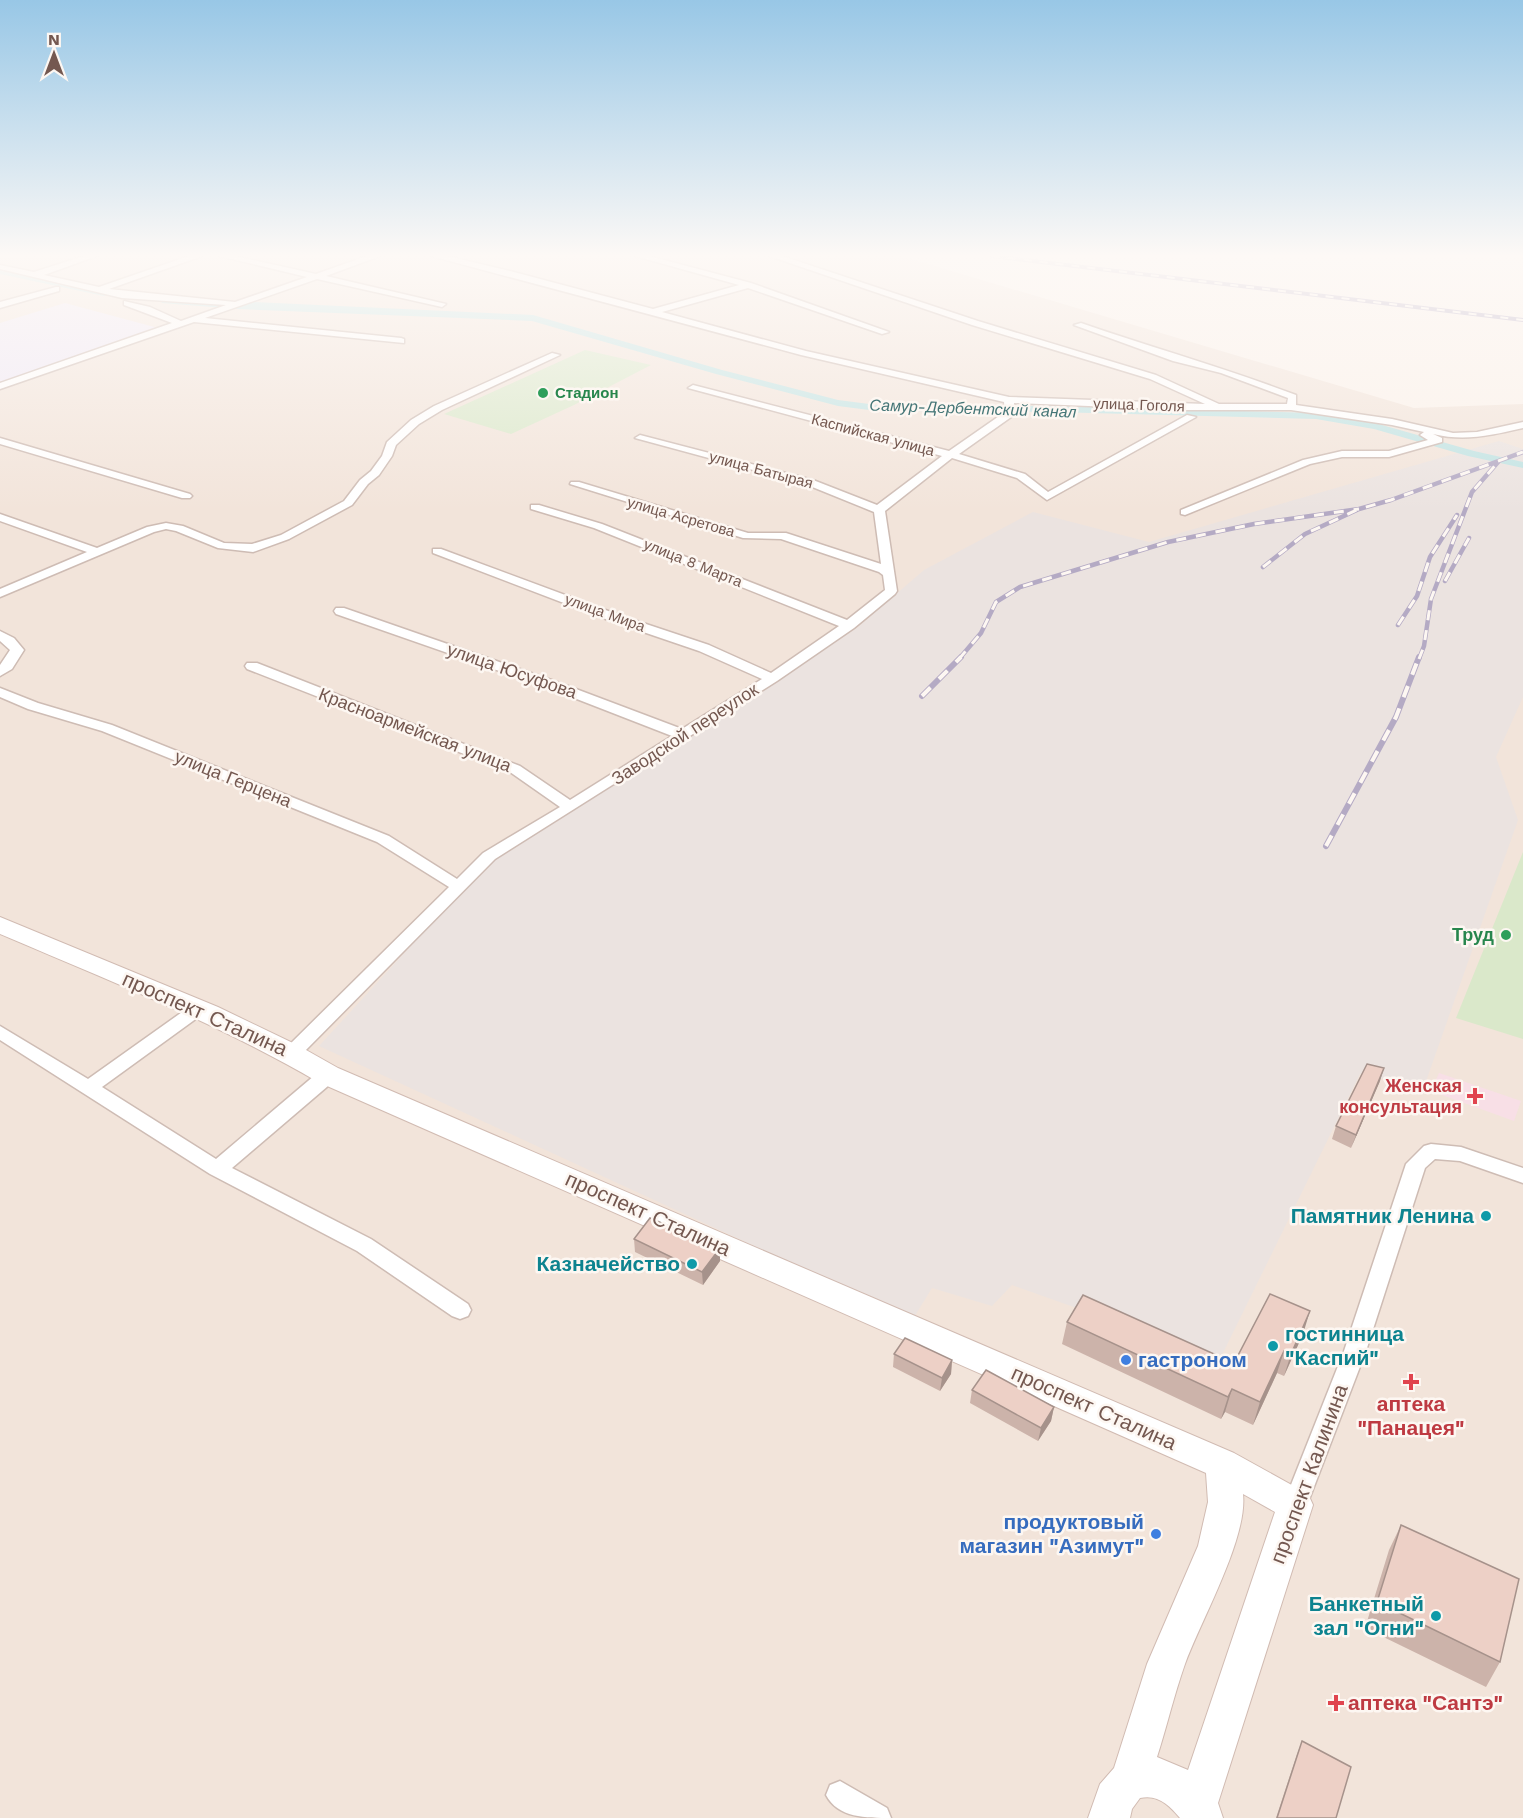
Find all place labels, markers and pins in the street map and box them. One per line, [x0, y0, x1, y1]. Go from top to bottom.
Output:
place label: Стадион [555, 384, 619, 402]
marker: Стадион [536, 386, 550, 400]
place label: Труд [1452, 924, 1495, 945]
marker: Труд [1499, 928, 1513, 942]
place label: Женская консультация [1339, 1075, 1462, 1117]
marker: Женская консультация [1466, 1087, 1484, 1105]
place label: Памятник Ленина [1291, 1203, 1474, 1228]
marker: Памятник Ленина [1479, 1209, 1493, 1223]
place label: Казначейство [537, 1251, 680, 1276]
marker: Казначейство [685, 1257, 699, 1271]
place label: гостинница "Каспий" [1285, 1321, 1404, 1370]
marker: гостинница "Каспий" [1266, 1339, 1280, 1353]
place label: гастроном [1138, 1347, 1247, 1372]
marker: гастроном [1119, 1353, 1133, 1367]
marker: аптека "Панацея" [1404, 1375, 1418, 1389]
place label: аптека "Панацея" [1358, 1391, 1464, 1440]
place label: продуктовый магазин "Азимут" [960, 1509, 1144, 1558]
marker: продуктовый магазин "Азимут" [1149, 1527, 1163, 1541]
place label: Банкетный зал "Огни" [1309, 1591, 1424, 1640]
marker: Банкетный зал "Огни" [1429, 1609, 1443, 1623]
place label: аптека "Сантэ" [1348, 1690, 1503, 1715]
marker: аптека "Сантэ" [1329, 1696, 1343, 1710]

